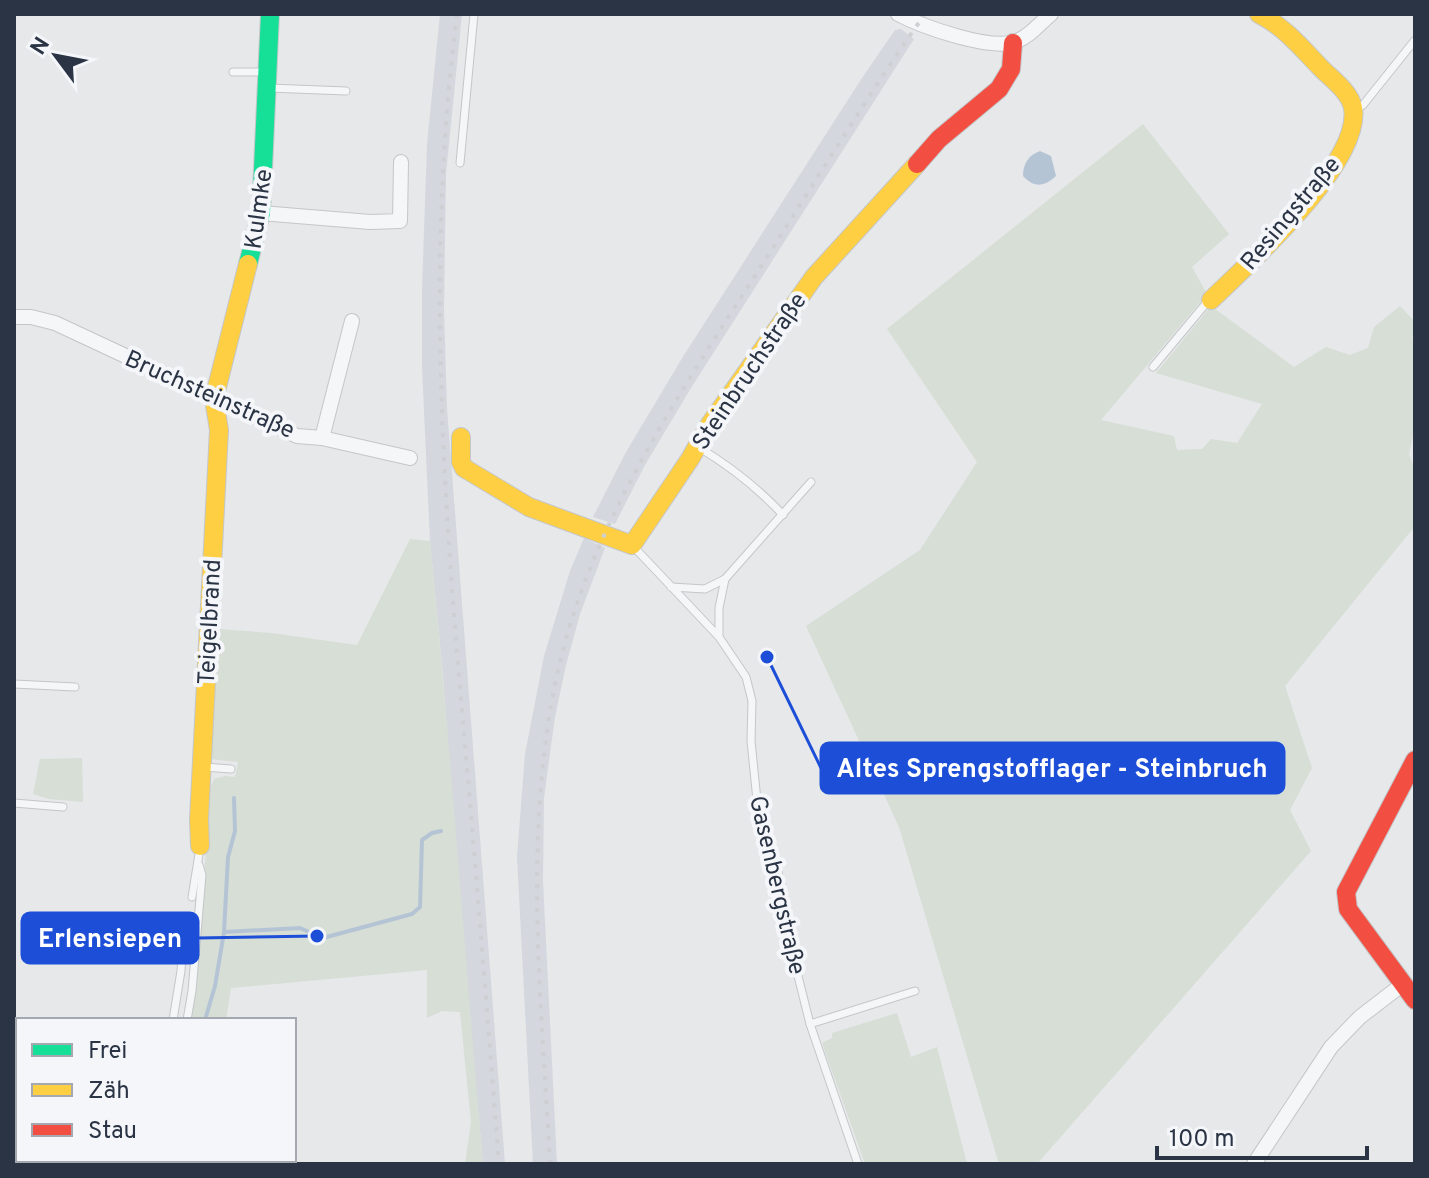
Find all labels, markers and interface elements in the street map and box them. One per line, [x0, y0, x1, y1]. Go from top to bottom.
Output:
north arrow [16, 16, 96, 96]
text: N [26, 33, 57, 61]
street label: Resingstraße [1235, 151, 1348, 277]
street label: Kulmke [240, 167, 280, 251]
street label: Steinbruchstraße [687, 288, 814, 457]
street label: Bruchsteinstraße [120, 345, 299, 447]
street label: Teigelbrand [193, 558, 229, 686]
callout: Altes Sprengstofflager - Steinbruch [821, 743, 1284, 793]
text: Altes Sprengstofflager - Steinbruch [836, 754, 1268, 787]
street label: Gasenbergstraße [741, 793, 811, 978]
callout: Erlensiepen [22, 913, 198, 963]
text: Erlensiepen [38, 924, 182, 957]
legend [16, 1018, 296, 1162]
text: Frei [88, 1037, 127, 1067]
text: Zäh [88, 1077, 130, 1107]
scale bar [1157, 1110, 1367, 1160]
text: Stau [88, 1117, 137, 1147]
text: 100 m [1169, 1125, 1235, 1155]

